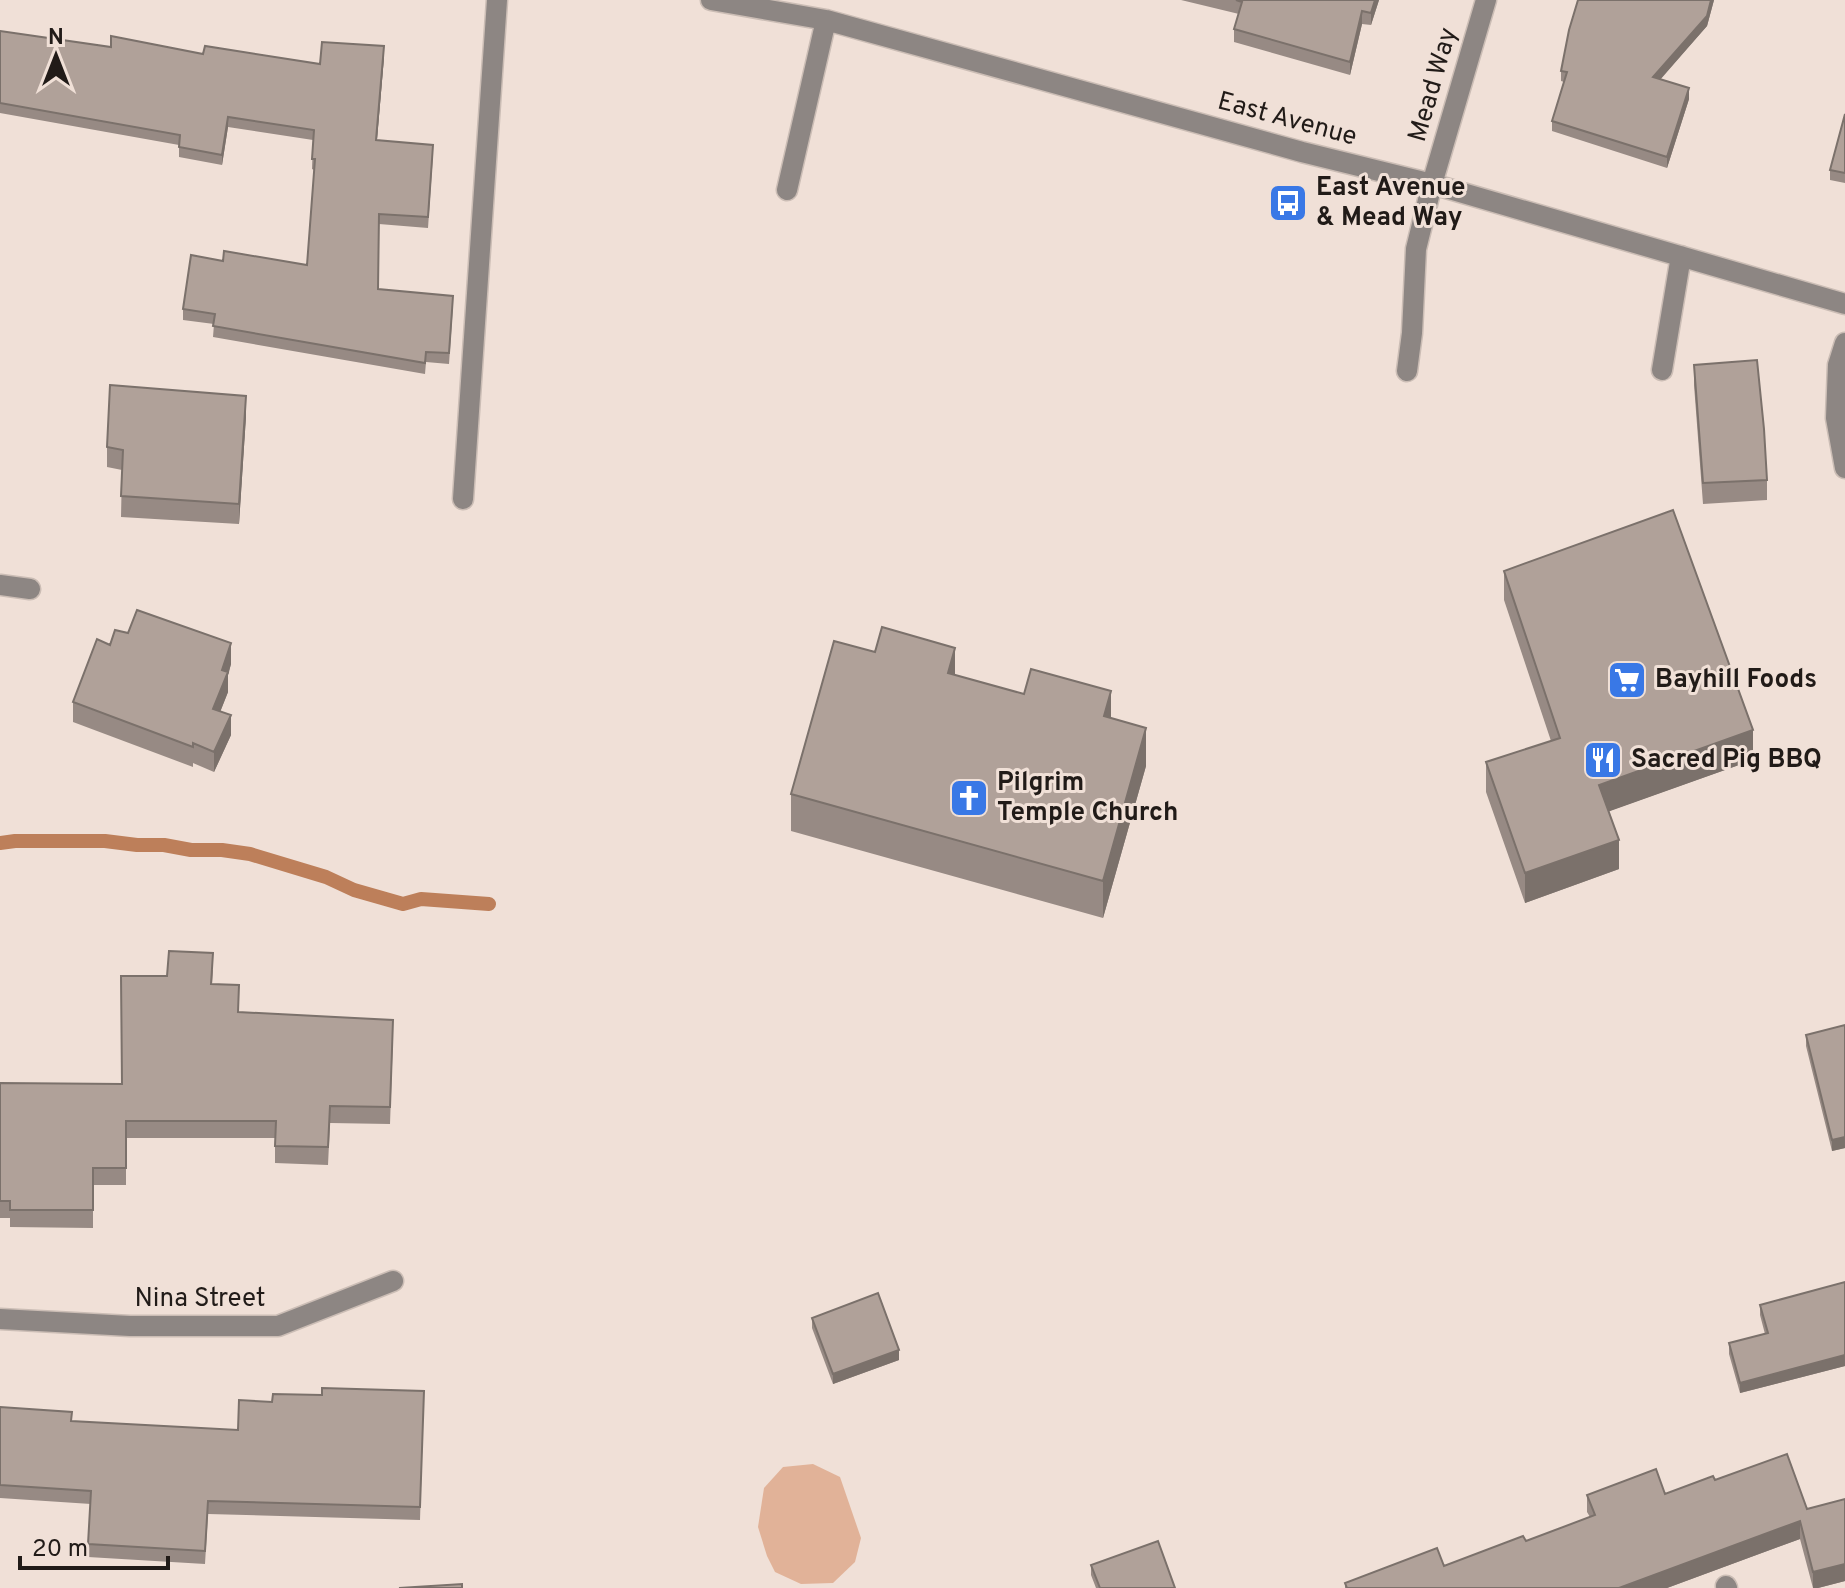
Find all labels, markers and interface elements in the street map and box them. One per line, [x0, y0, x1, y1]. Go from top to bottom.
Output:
north arrow [16, 16, 96, 96]
street label: Mead Way [1402, 24, 1466, 146]
text: N [48, 25, 64, 52]
street label: East Avenue [1214, 86, 1360, 154]
place label: East Avenue & Mead Way [1316, 172, 1466, 235]
bus stop icon: East Avenue & Mead Way [1267, 182, 1309, 224]
supermarket icon: Bayhill Foods [1606, 659, 1648, 701]
place label: Bayhill Foods [1655, 664, 1817, 697]
restaurant icon: Sacred Pig BBQ [1582, 739, 1624, 781]
place label: Sacred Pig BBQ [1631, 744, 1822, 777]
place label: Pilgrim Temple Church [997, 767, 1179, 830]
church icon: Pilgrim Temple Church [948, 777, 990, 819]
street label: Nina Street [134, 1283, 266, 1316]
scale bar [20, 1520, 168, 1570]
text: 20 m [32, 1535, 88, 1565]

